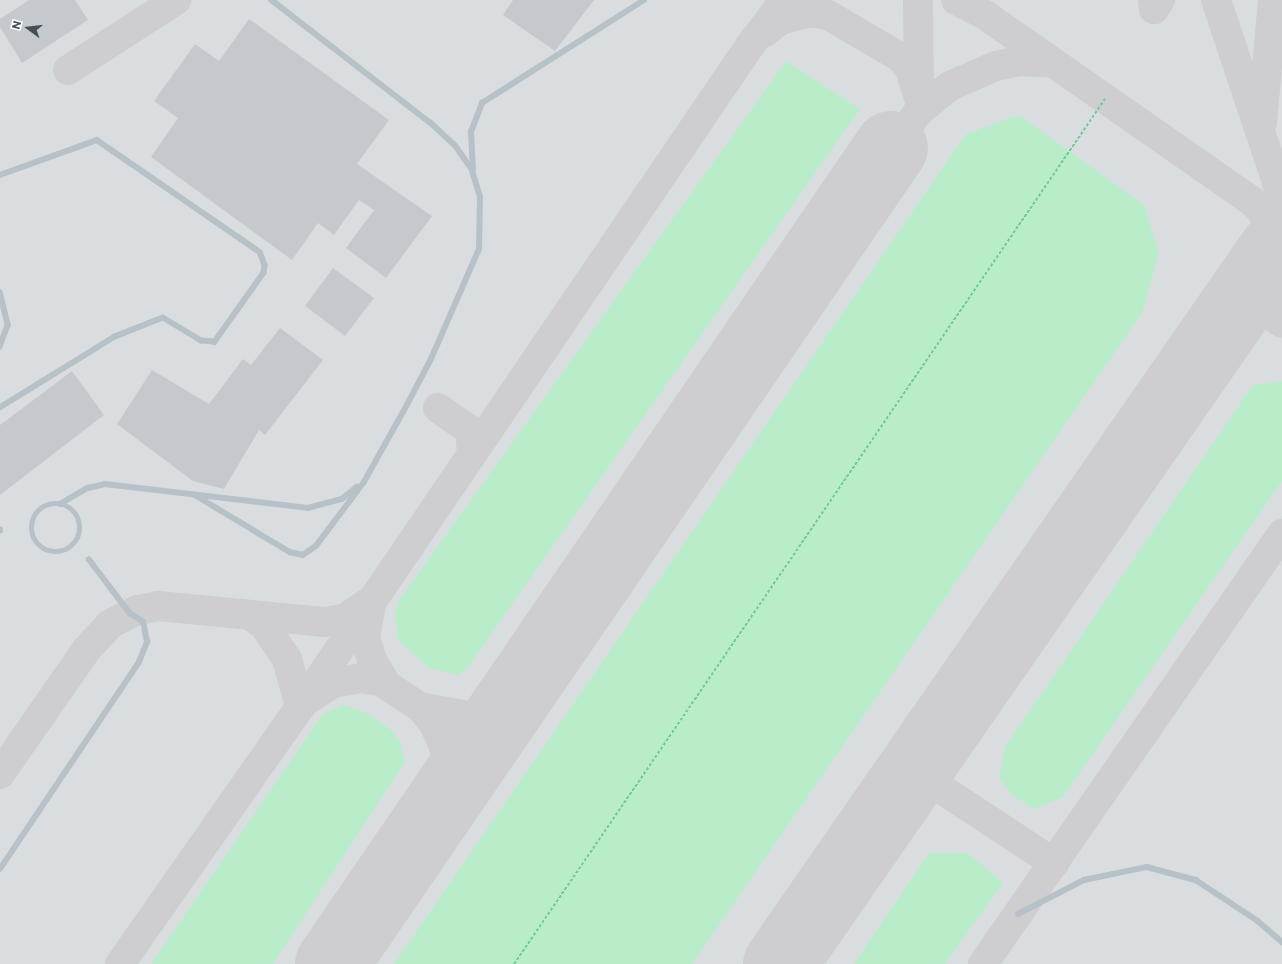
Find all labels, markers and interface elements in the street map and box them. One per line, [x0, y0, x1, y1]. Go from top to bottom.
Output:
north arrow [8, 8, 48, 48]
text: N [9, 19, 23, 30]

